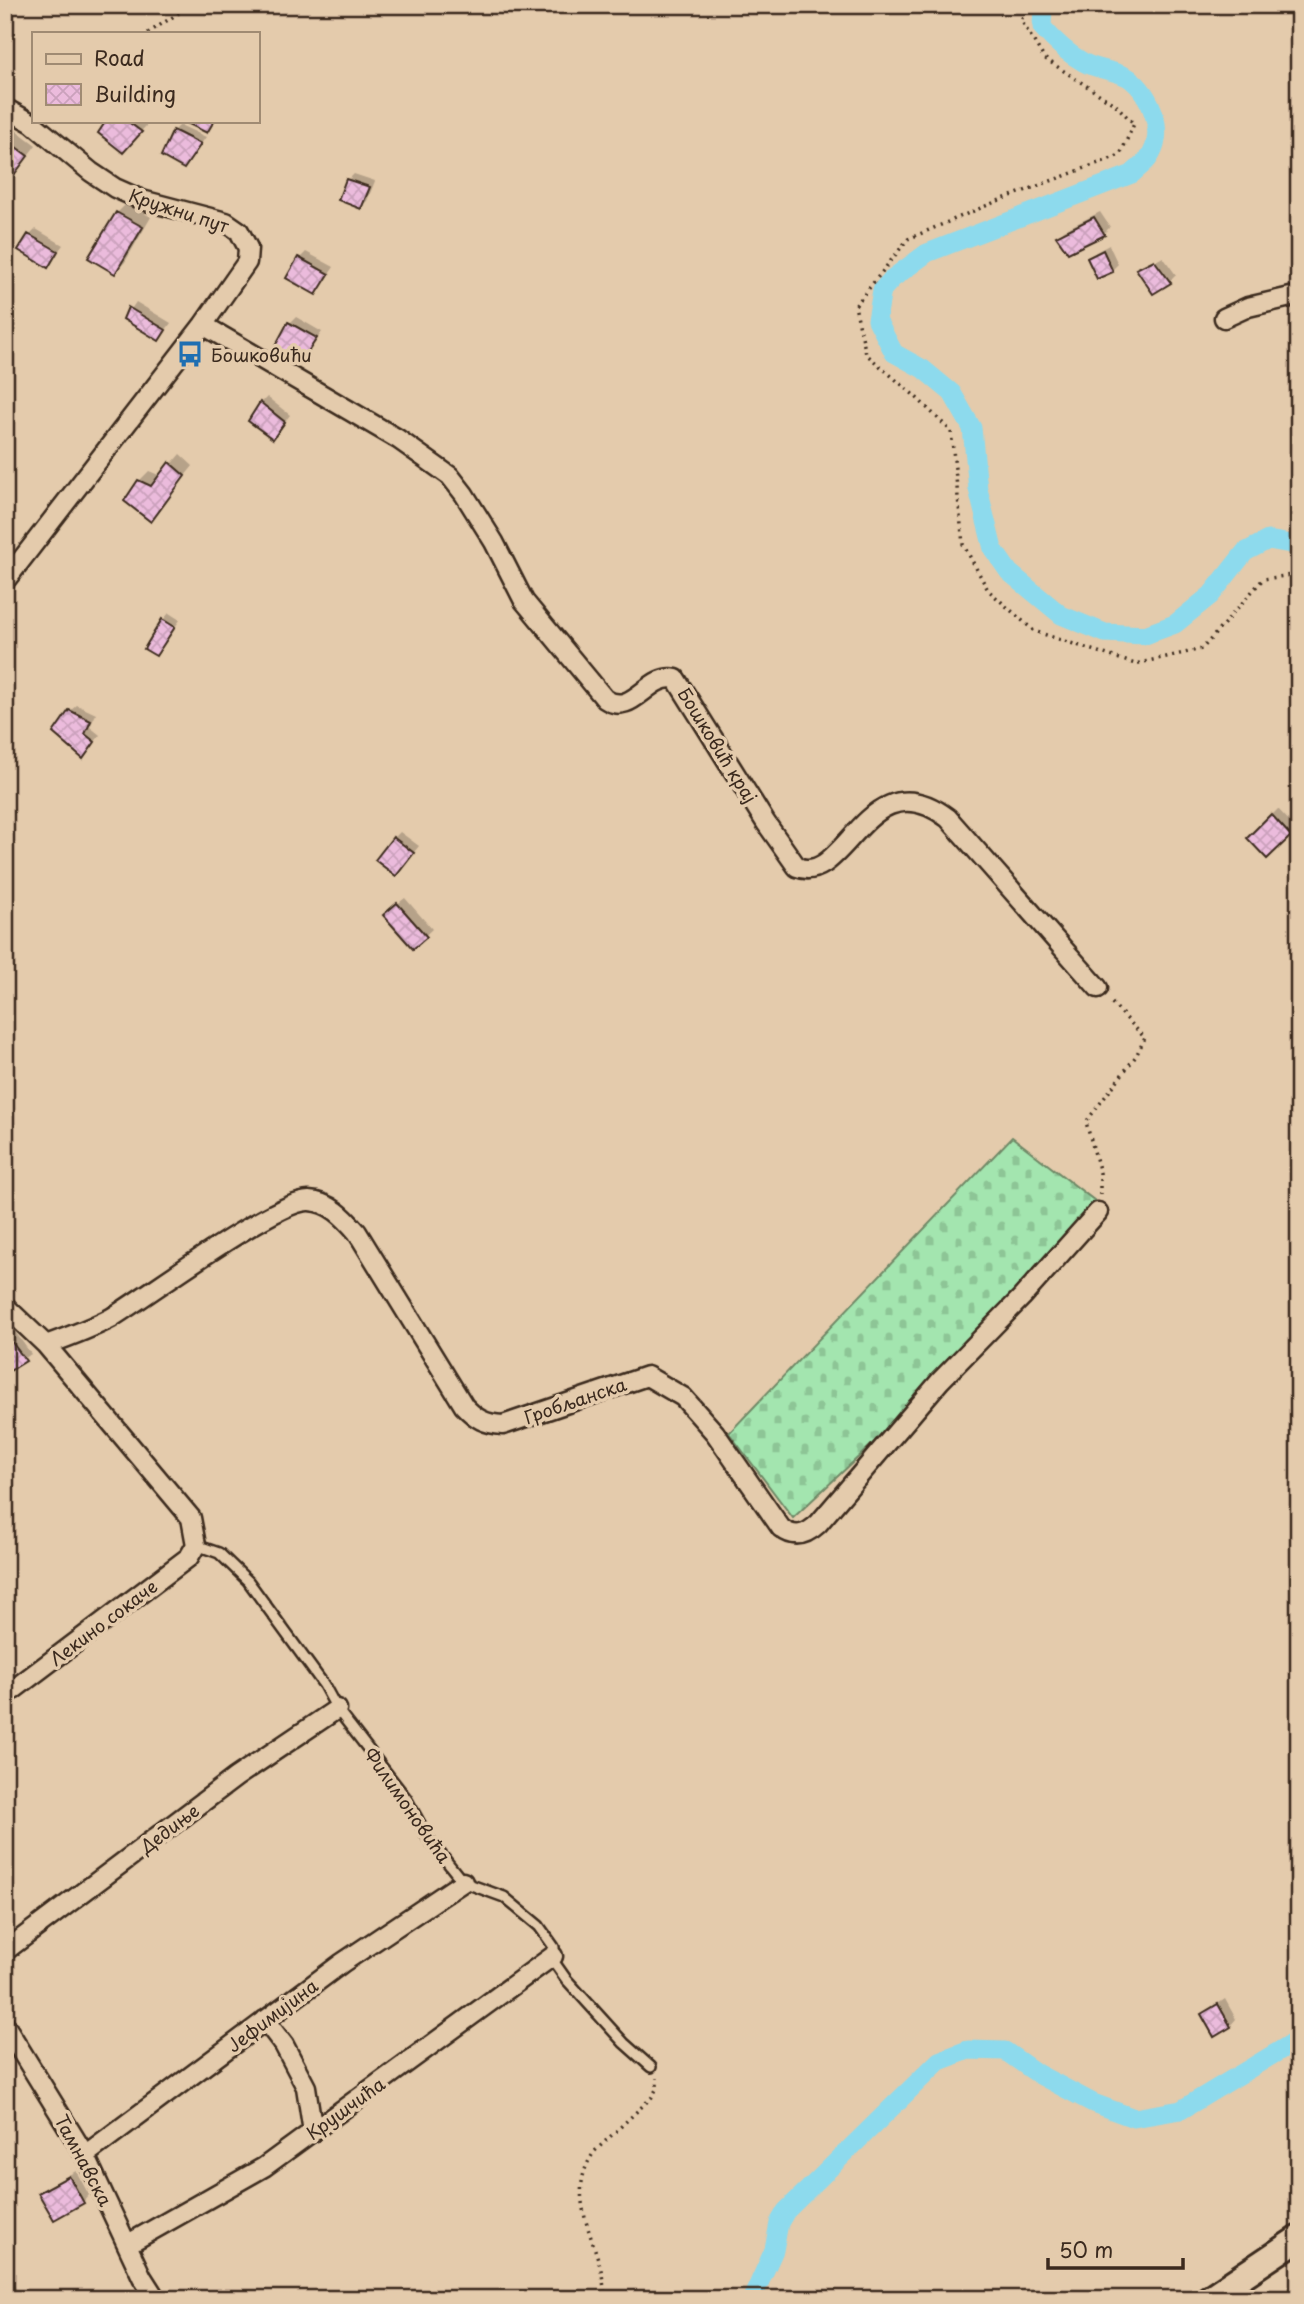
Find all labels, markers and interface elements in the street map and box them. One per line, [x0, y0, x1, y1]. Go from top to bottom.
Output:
legend [32, 32, 259, 122]
text: Road [94, 41, 145, 73]
text: Building [94, 77, 176, 109]
street label: Кружни пут [125, 181, 233, 239]
bus stop icon: Бошковићи [175, 339, 205, 369]
place label: Бошковићи [211, 341, 312, 368]
street label: Бошковић крај [672, 682, 764, 808]
street label: Гробљанска [520, 1370, 631, 1430]
street label: Лекино сокаче [43, 1572, 163, 1672]
street label: Филимоновића [358, 1742, 458, 1869]
street label: Дедиње [133, 1797, 204, 1860]
street label: Јефимијина [221, 1971, 324, 2058]
street label: Крушчића [300, 2070, 391, 2146]
street label: Тамнавска [49, 2109, 120, 2211]
scale bar [1048, 2227, 1183, 2271]
text: 50 m [1059, 2233, 1113, 2265]

